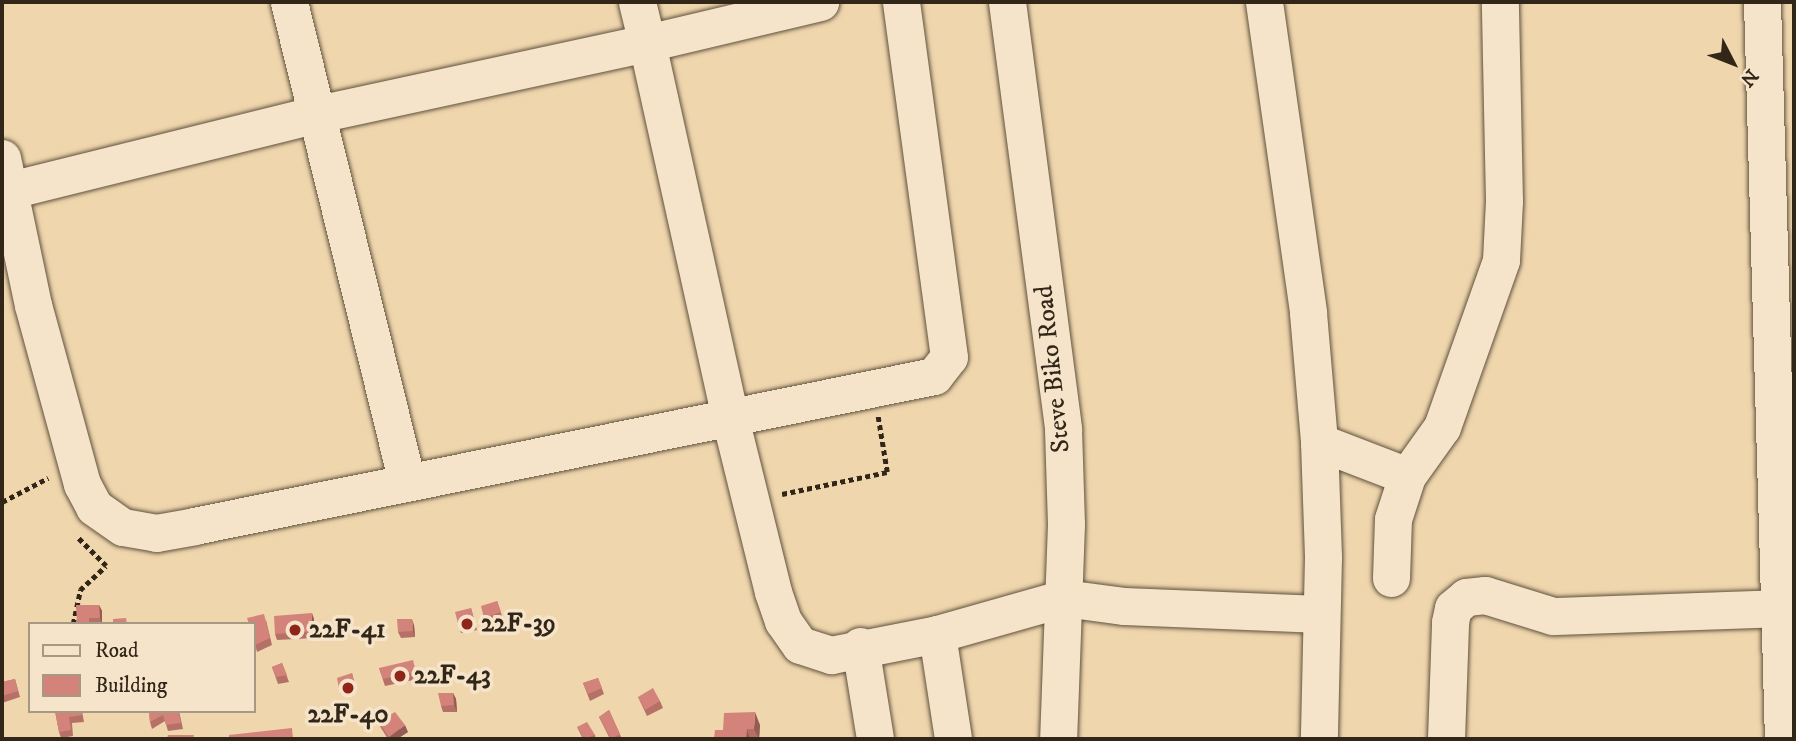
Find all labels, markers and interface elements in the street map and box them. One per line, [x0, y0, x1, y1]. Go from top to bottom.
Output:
north arrow [1698, 28, 1768, 98]
text: N [1735, 64, 1763, 91]
street label: Steve Biko Road [1029, 284, 1077, 454]
place label: 22F-39 [481, 608, 556, 640]
place label: 22F-41 [309, 614, 386, 646]
marker: 22F-39 [459, 616, 475, 632]
legend [28, 622, 256, 713]
marker: 22F-41 [287, 622, 303, 638]
text: Road [95, 638, 139, 664]
place label: 22F-43 [414, 660, 491, 692]
marker: 22F-43 [392, 668, 408, 684]
text: Building [95, 673, 167, 699]
marker: 22F-40 [340, 680, 356, 696]
place label: 22F-40 [308, 699, 388, 731]

